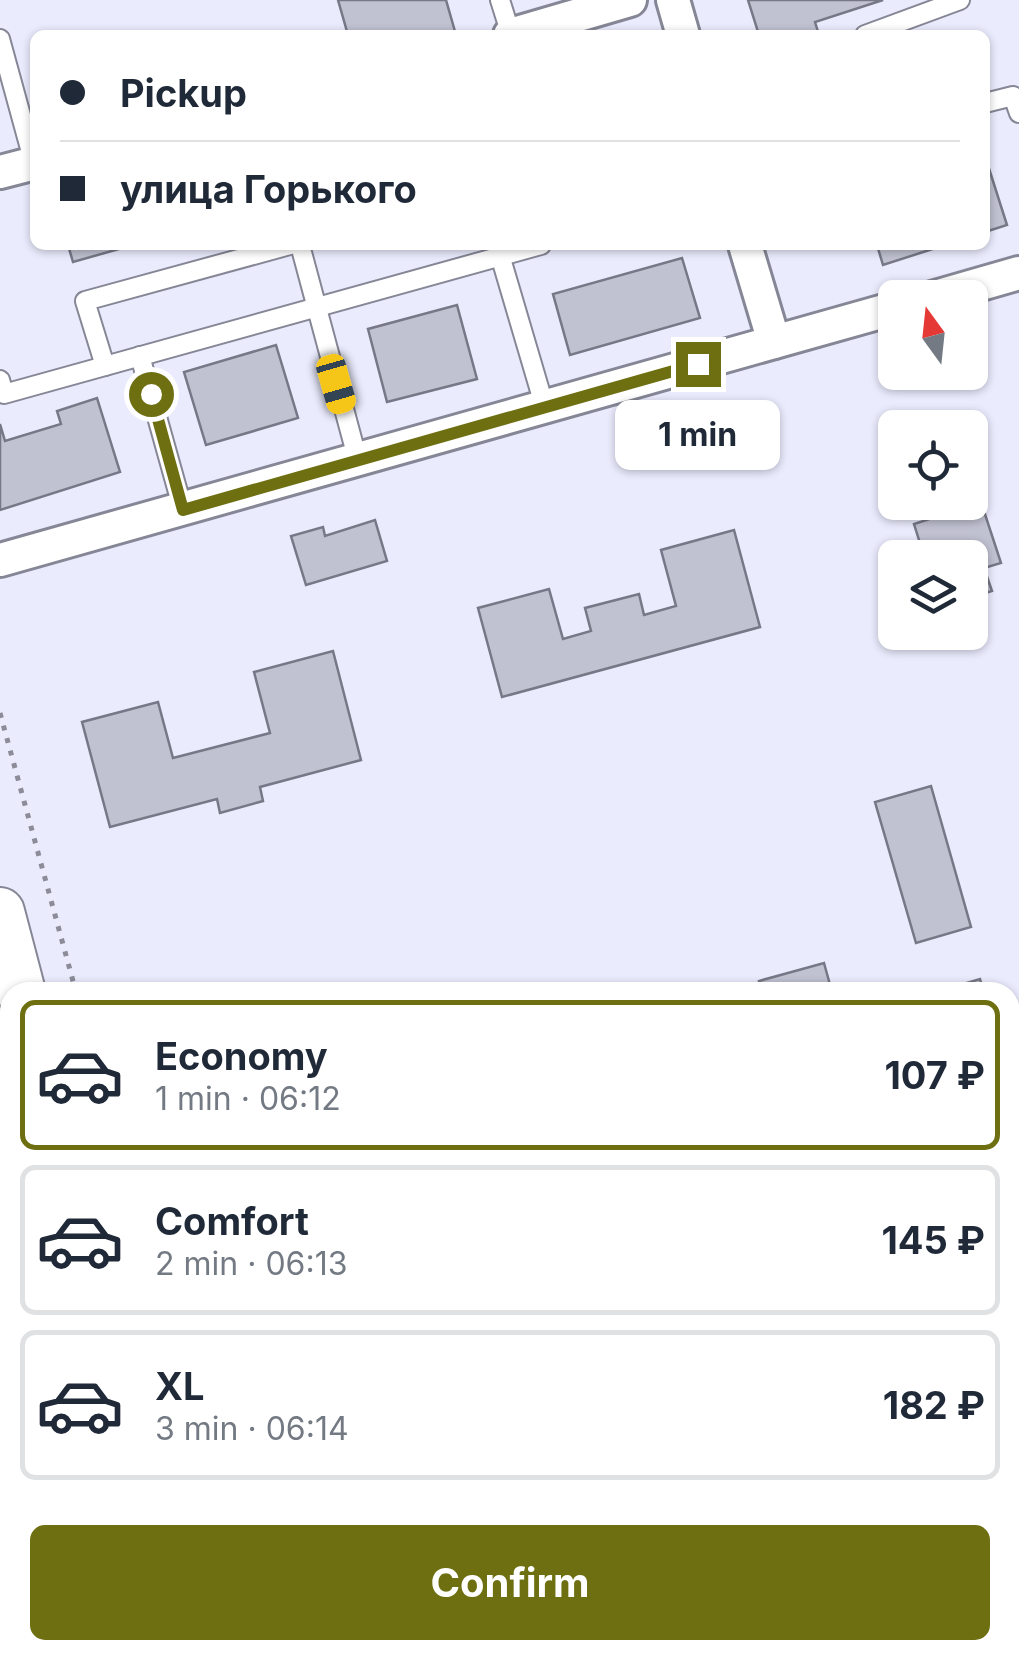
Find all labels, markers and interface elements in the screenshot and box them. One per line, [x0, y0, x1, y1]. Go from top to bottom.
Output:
text: Pickup [120, 70, 247, 116]
text: улица Горького [120, 166, 417, 212]
north arrow [878, 280, 988, 390]
map controls [878, 280, 988, 650]
route end [676, 342, 721, 387]
car [313, 351, 359, 417]
route start [129, 372, 174, 417]
callout: 1 min [616, 399, 780, 469]
button: locate [878, 410, 988, 520]
text: 1 min [658, 415, 737, 454]
button: layers [878, 540, 988, 650]
icon: car [35, 1030, 125, 1120]
text: Economy [155, 1033, 328, 1079]
text: 107 ₽ [884, 1052, 985, 1098]
text: 1 min · 06:12 [155, 1079, 341, 1118]
icon: car [35, 1195, 125, 1285]
text: Comfort [155, 1198, 309, 1244]
text: 145 ₽ [881, 1217, 985, 1263]
text: 2 min · 06:13 [155, 1244, 347, 1283]
icon: car [35, 1360, 125, 1450]
text: XL [155, 1363, 205, 1409]
text: 182 ₽ [883, 1382, 985, 1428]
text: 3 min · 06:14 [155, 1409, 349, 1448]
button: Confirm [30, 1525, 990, 1640]

